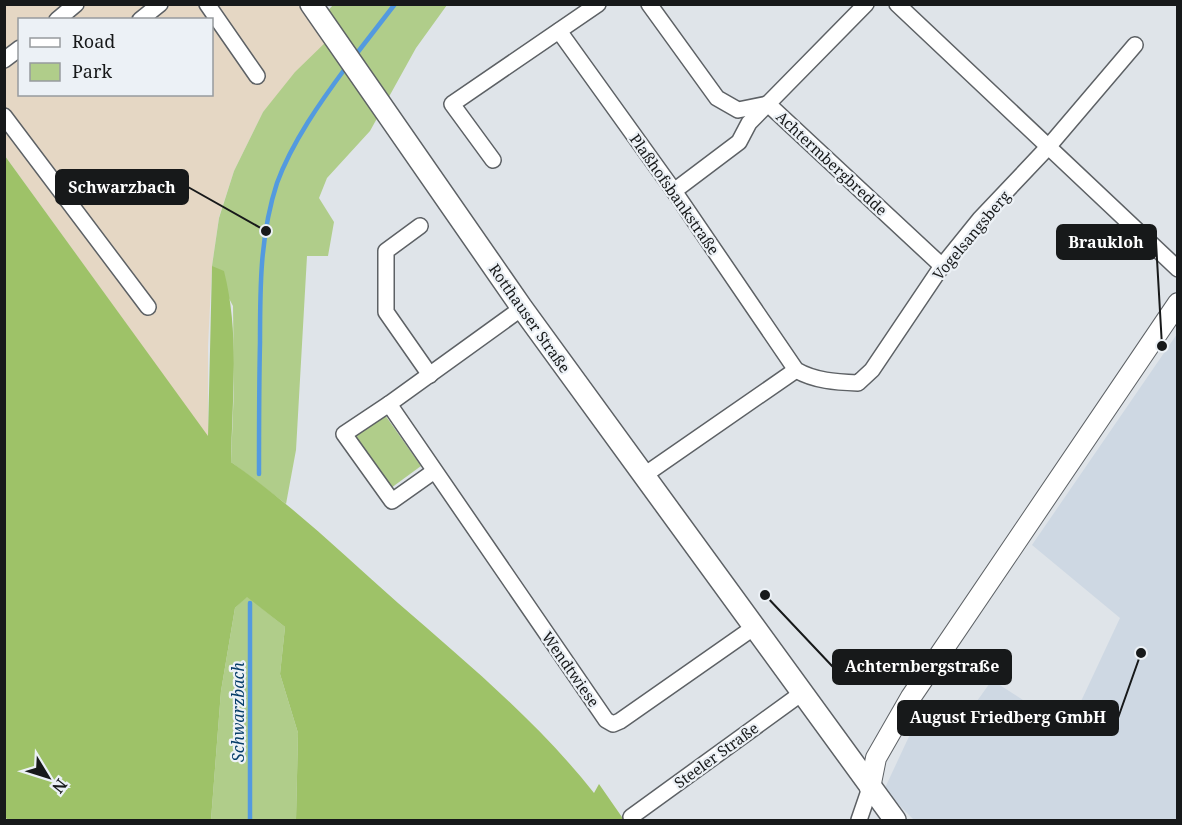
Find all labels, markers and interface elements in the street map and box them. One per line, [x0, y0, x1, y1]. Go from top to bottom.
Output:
legend [18, 18, 213, 96]
text: Road [72, 29, 115, 53]
text: Park [72, 59, 112, 83]
street label: Achtermbergbredde [772, 106, 892, 220]
street label: Plaßhofsbankstraße [626, 130, 724, 258]
callout: Schwarzbach [56, 170, 188, 204]
text: Schwarzbach [68, 176, 176, 198]
street label: Vogelsangsberg [928, 186, 1014, 284]
callout: Braukloh [1057, 225, 1156, 259]
text: Braukloh [1068, 231, 1144, 253]
street label: Rotthauser Straße [485, 260, 575, 376]
street label: Wendtwiese [538, 627, 604, 711]
callout: Achternbergstraße [833, 650, 1011, 684]
text: Achternbergstraße [845, 655, 999, 677]
water label: Schwarzbach [227, 662, 249, 762]
callout: August Friedberg GmbH [898, 701, 1118, 735]
text: August Friedberg GmbH [910, 706, 1106, 728]
street label: Steeler Straße [670, 718, 762, 792]
north arrow [18, 747, 78, 807]
text: N [47, 774, 72, 798]

